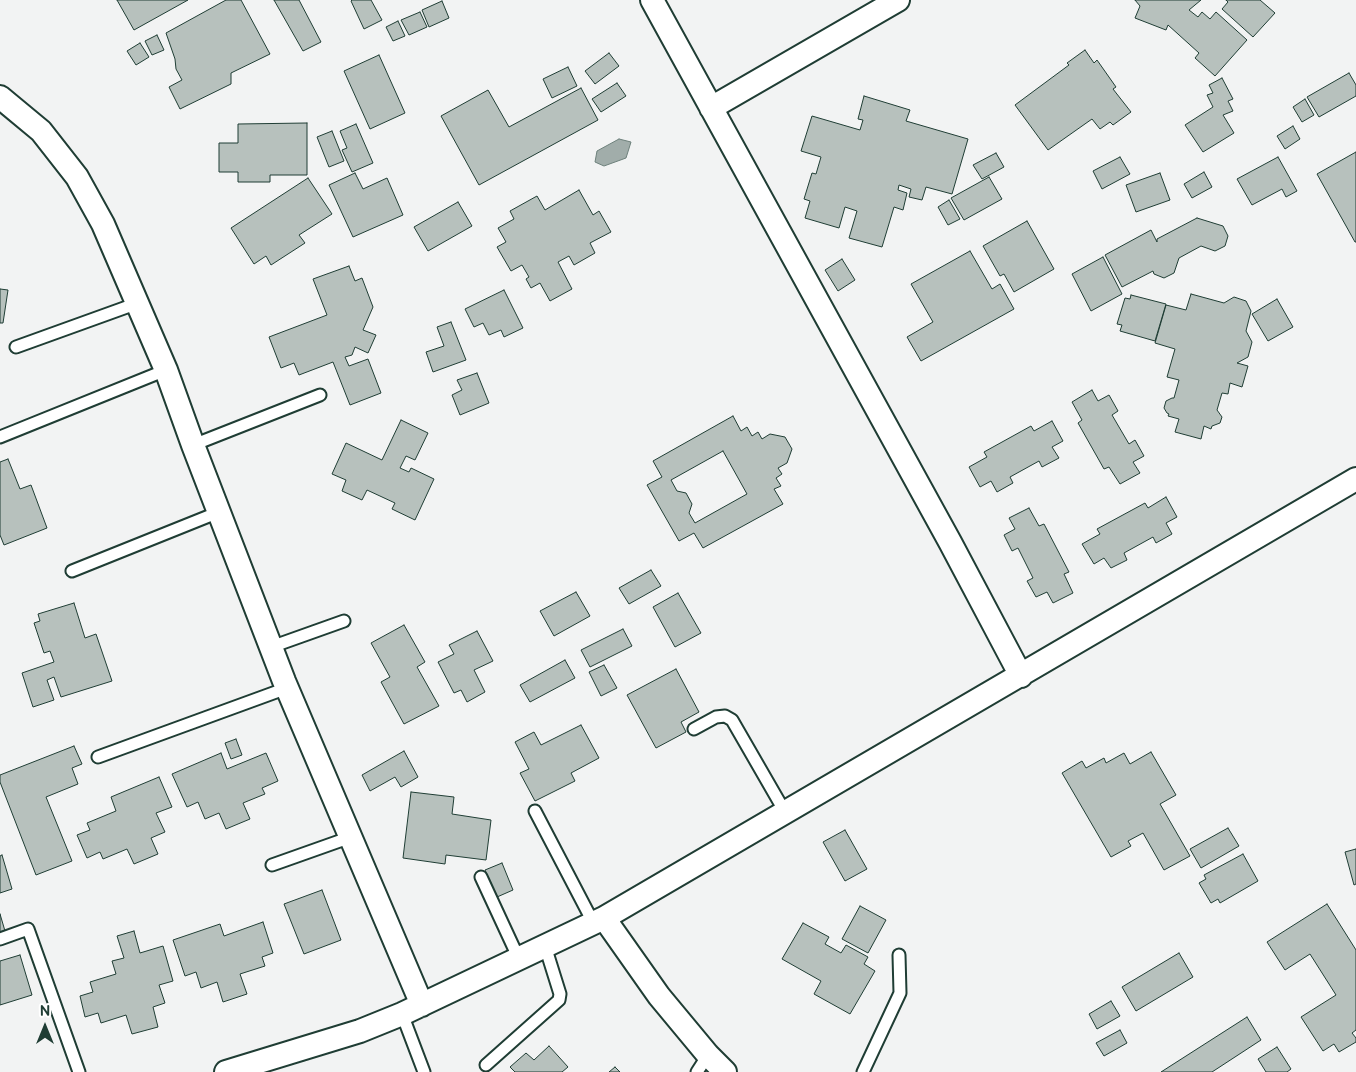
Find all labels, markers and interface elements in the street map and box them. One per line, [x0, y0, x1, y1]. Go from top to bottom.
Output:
north arrow [20, 1002, 70, 1052]
text: N [40, 1003, 50, 1020]

